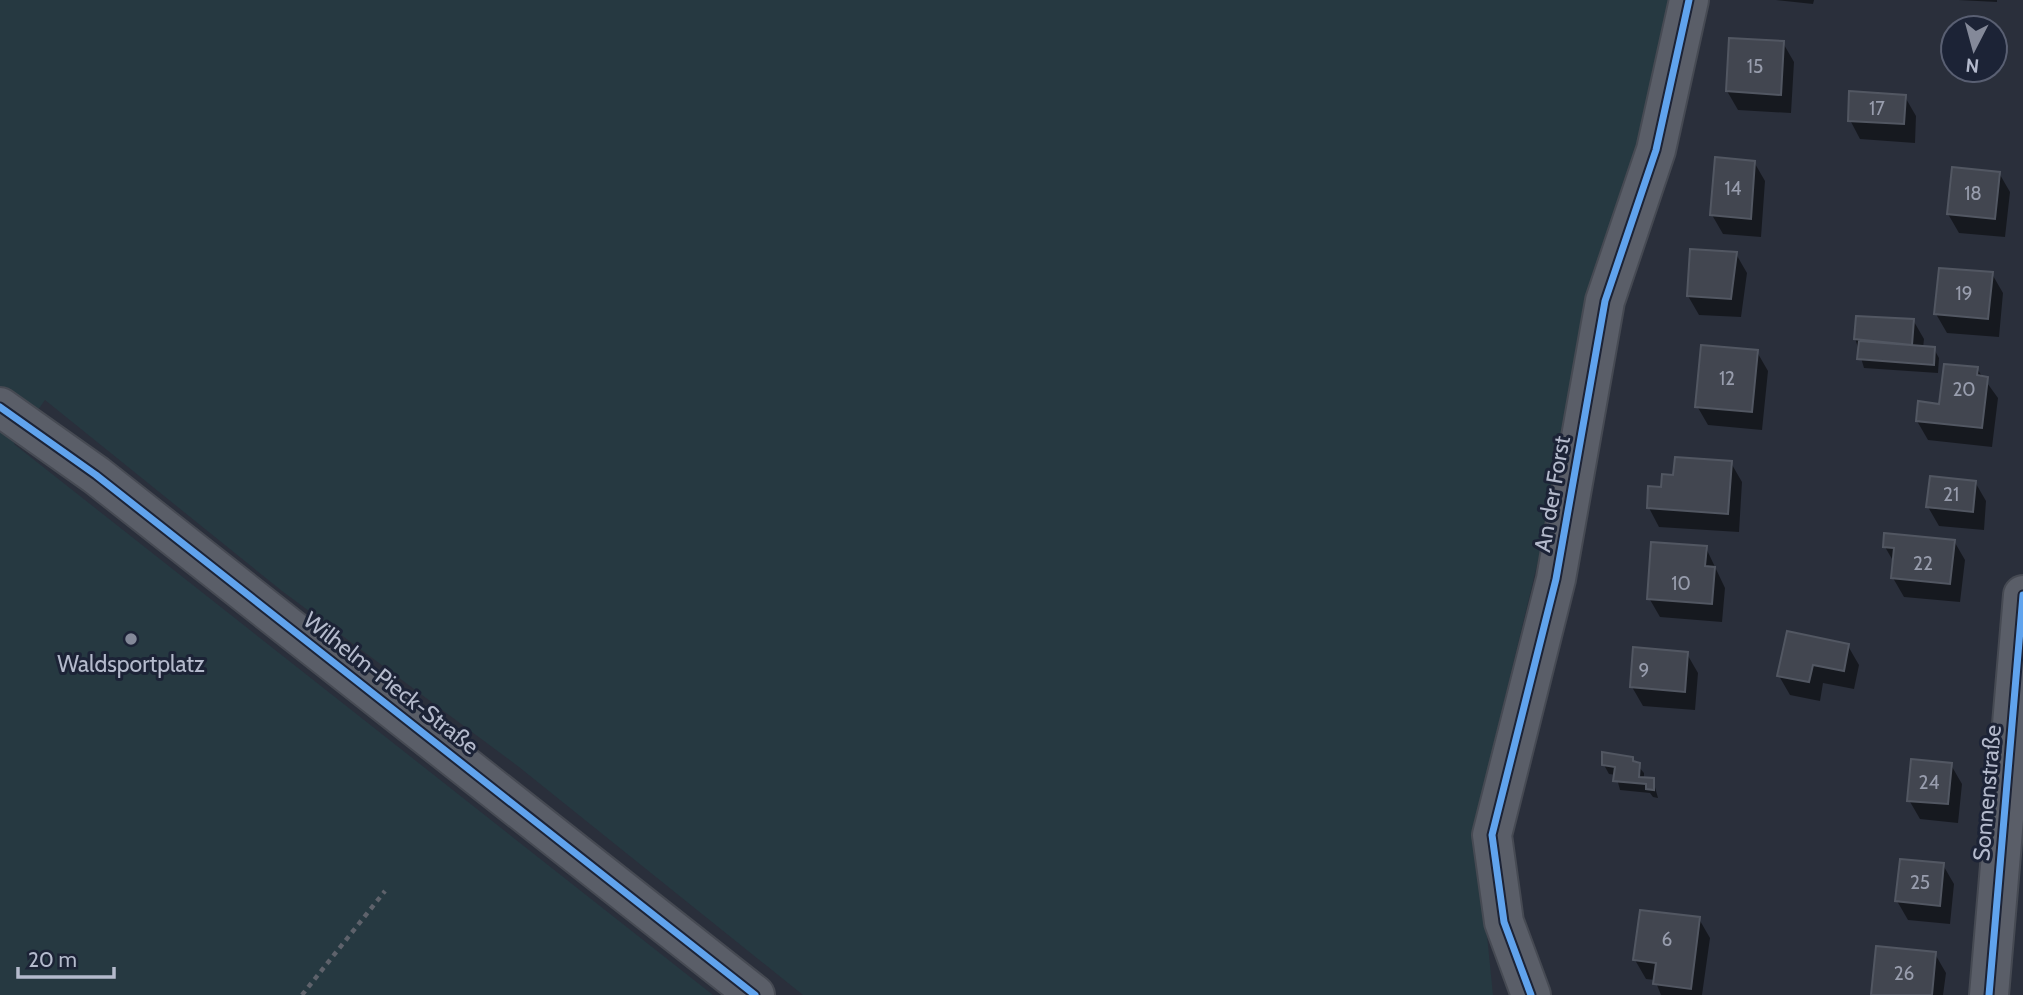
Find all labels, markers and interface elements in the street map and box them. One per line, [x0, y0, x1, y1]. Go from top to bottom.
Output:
north arrow [1939, 14, 2009, 84]
text: N [1964, 53, 1980, 78]
house number: 15 [1747, 55, 1763, 78]
house number: 17 [1869, 97, 1885, 120]
house number: 14 [1724, 177, 1742, 200]
house number: 18 [1964, 182, 1982, 205]
house number: 19 [1956, 282, 1973, 305]
house number: 12 [1719, 367, 1735, 390]
house number: 20 [1952, 378, 1976, 401]
street label: An der Forst [1528, 434, 1576, 554]
house number: 21 [1943, 483, 1959, 506]
house number: 22 [1913, 552, 1933, 575]
house number: 10 [1671, 572, 1691, 595]
street label: Wilhelm-Pieck-Straße [298, 606, 484, 760]
marker: Waldsportplatz [123, 631, 139, 647]
place label: Waldsportplatz [57, 650, 205, 678]
house number: 9 [1639, 659, 1649, 682]
street label: Sonnenstraße [1967, 723, 2007, 862]
house number: 24 [1919, 771, 1939, 794]
house number: 25 [1910, 871, 1930, 894]
house number: 6 [1662, 928, 1672, 951]
scale bar [18, 936, 114, 980]
text: 20 m [28, 947, 77, 972]
house number: 26 [1894, 962, 1914, 985]

